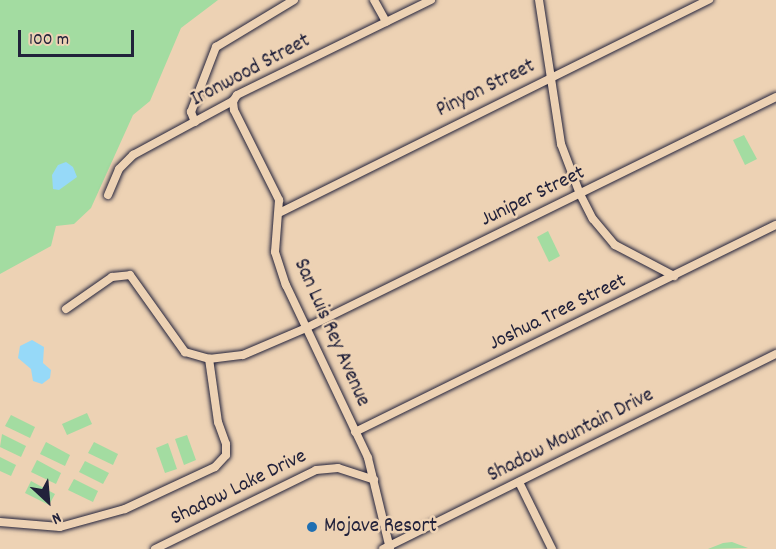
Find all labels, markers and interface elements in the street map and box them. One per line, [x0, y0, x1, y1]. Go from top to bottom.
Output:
scale bar [21, 18, 136, 56]
text: 100 m [29, 28, 69, 53]
street label: Ironwood Street [187, 29, 315, 113]
street label: Pinyon Street [433, 54, 539, 124]
street label: Juniper Street [477, 161, 589, 233]
street label: San Luis Rey Avenue [287, 255, 375, 411]
street label: Joshua Tree Street [485, 269, 631, 357]
street label: Shadow Mountain Drive [484, 383, 658, 489]
street label: Shadow Lake Drive [167, 444, 311, 532]
north arrow [18, 471, 78, 531]
text: N [48, 506, 65, 530]
place label: Mojave Resort [324, 514, 437, 540]
marker: Mojave Resort [305, 520, 319, 534]

